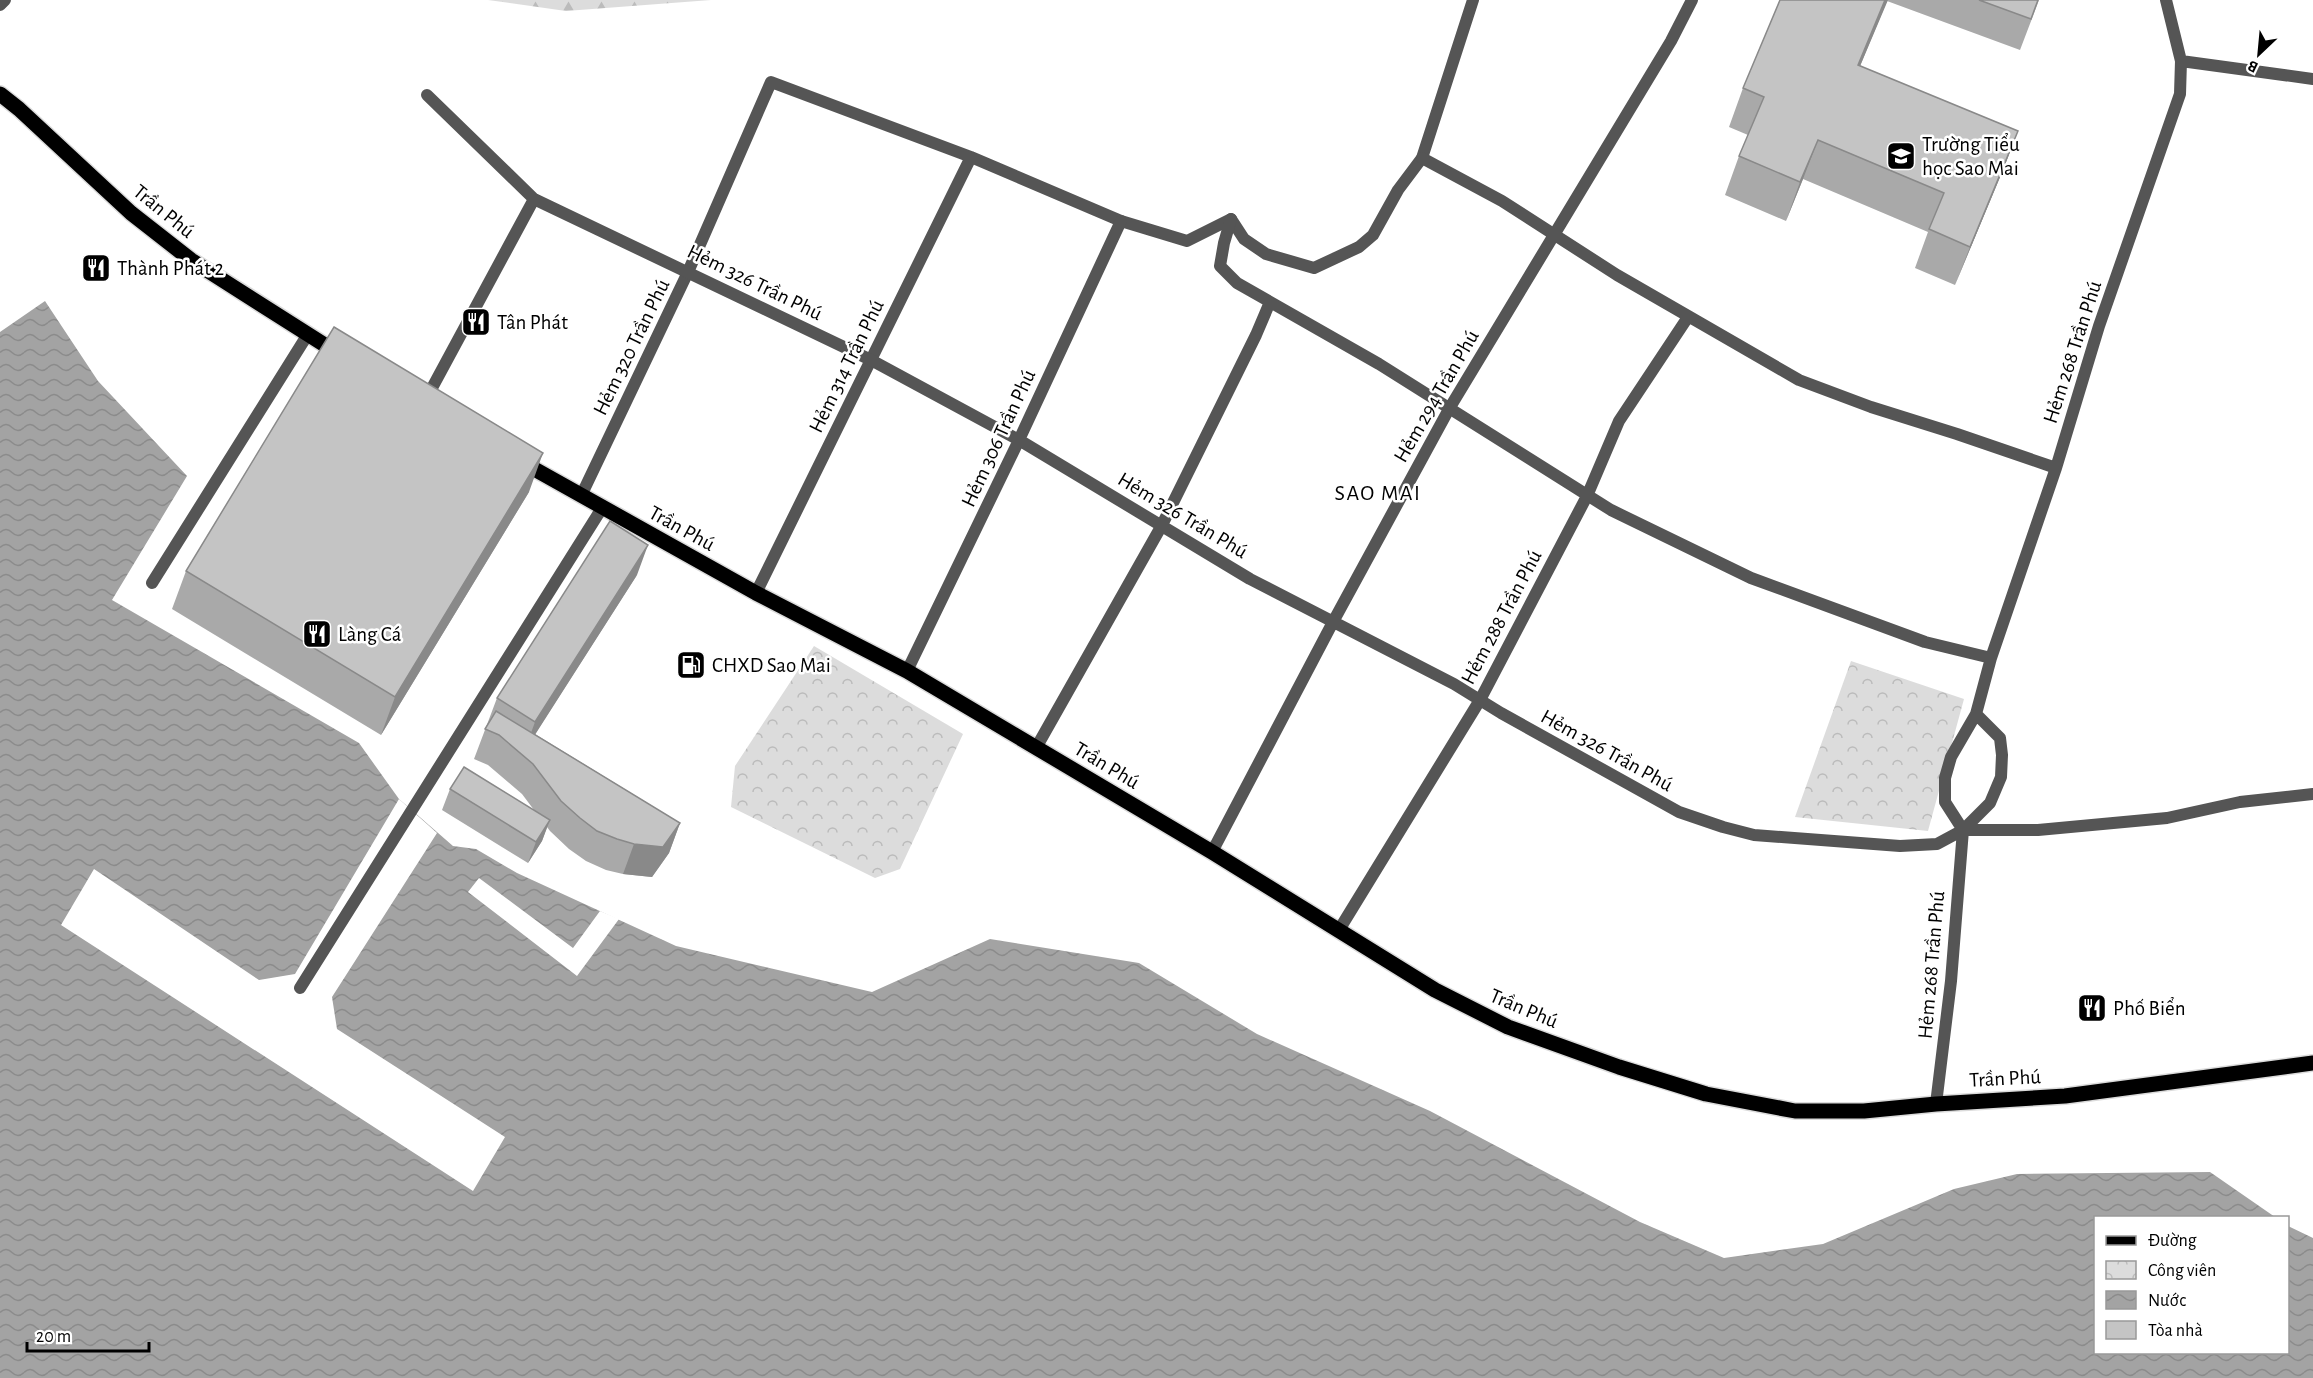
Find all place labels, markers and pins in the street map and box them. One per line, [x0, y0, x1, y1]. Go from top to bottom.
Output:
place label: Trường Tiểu học Sao Mai [1922, 133, 2020, 179]
school or university icon: Trường Tiểu học Sao Mai [1885, 140, 1917, 172]
restaurant icon: Thành Phát 2 [80, 252, 112, 284]
place label: Thành Phát 2 [117, 258, 224, 279]
restaurant icon: Tân Phát [460, 306, 492, 338]
place label: Tân Phát [497, 312, 568, 333]
restaurant icon: Làng Cá [301, 618, 333, 650]
place label: Làng Cá [338, 624, 402, 645]
fuel station icon: CHXD Sao Mai [675, 649, 707, 681]
place label: CHXD Sao Mai [712, 655, 831, 676]
restaurant icon: Phố Biển [2076, 992, 2108, 1024]
place label: Phố Biển [2113, 997, 2186, 1019]

